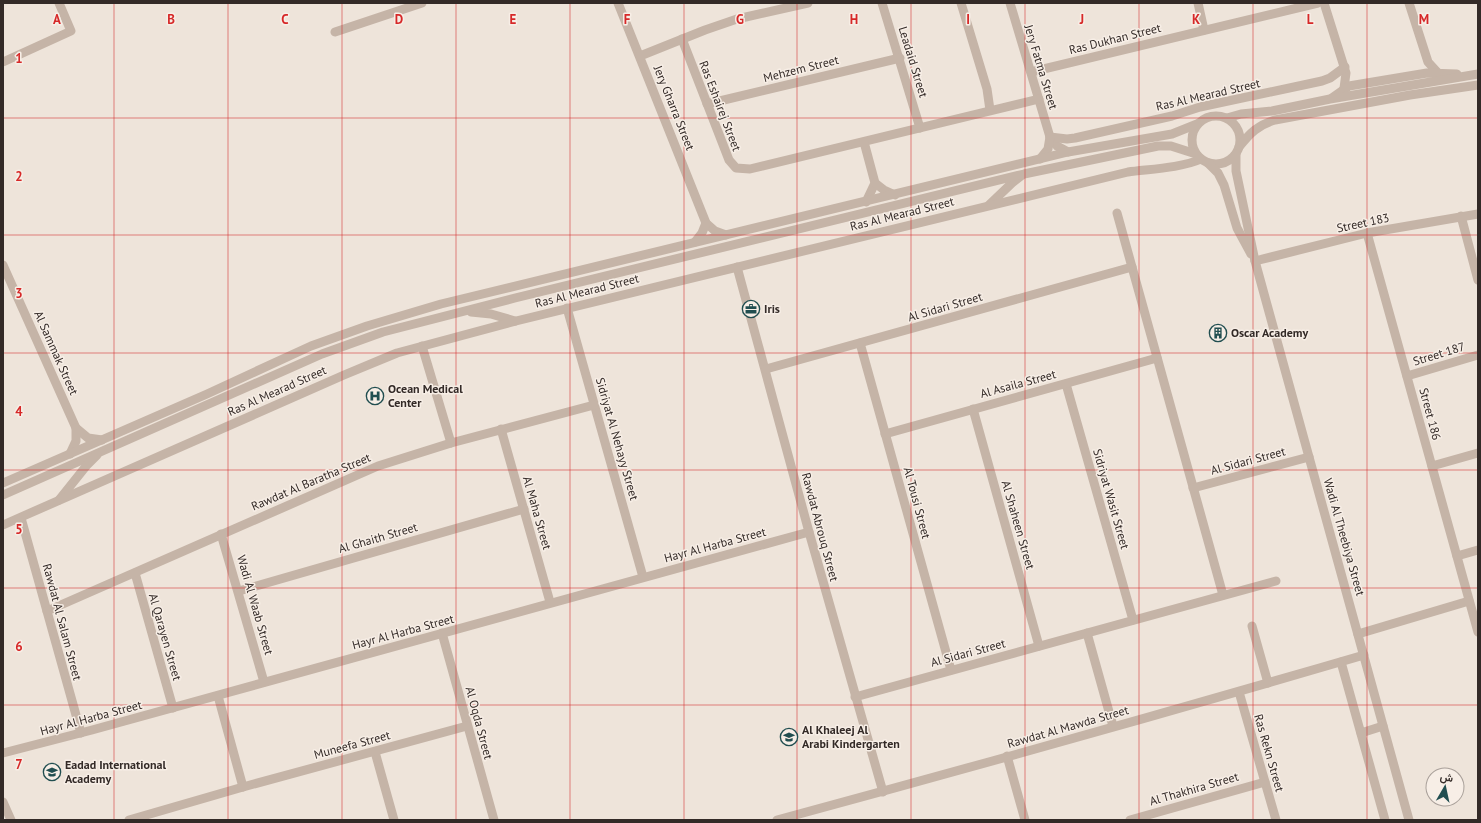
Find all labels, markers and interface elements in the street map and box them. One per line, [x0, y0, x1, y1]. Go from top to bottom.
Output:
text: A [53, 11, 61, 28]
text: B [167, 11, 175, 28]
text: C [281, 11, 289, 28]
text: D [395, 11, 403, 28]
text: E [510, 11, 517, 28]
text: F [624, 11, 631, 28]
text: G [736, 11, 744, 28]
text: H [850, 11, 858, 28]
text: I [966, 11, 970, 28]
text: J [1079, 11, 1084, 28]
text: K [1192, 11, 1200, 28]
text: L [1307, 11, 1314, 28]
text: M [1419, 11, 1429, 28]
street label: Ras Dukhan Street [1067, 20, 1162, 57]
street label: Jery Fatma Street [1021, 22, 1061, 111]
street label: Leadaid Street [896, 25, 931, 99]
text: 1 [15, 50, 23, 67]
street label: Mehzem Street [762, 52, 840, 85]
street label: Ras Eshairej Street [696, 58, 745, 153]
street label: Jery Gharra Street [650, 62, 698, 152]
street label: Ras Al Mearad Street [1154, 75, 1261, 114]
text: 2 [15, 168, 23, 185]
street label: Ras Al Mearad Street [848, 193, 955, 234]
street label: Street 183 [1335, 210, 1391, 235]
street label: Ras Al Mearad Street [533, 270, 640, 311]
text: 3 [15, 285, 23, 302]
street label: Al Sidari Street [906, 289, 984, 324]
office icon: Iris [741, 299, 761, 319]
place label: Iris [764, 301, 780, 316]
street label: Al Sammak Street [31, 308, 82, 397]
building icon: Oscar Academy [1208, 323, 1228, 343]
place label: Oscar Academy [1231, 325, 1308, 340]
street label: Street 187 [1411, 339, 1467, 369]
street label: Ras Al Mearad Street [225, 362, 328, 419]
street label: Al Asaila Street [978, 366, 1057, 401]
street label: Sidriyat Al Nehayy Street [593, 376, 642, 502]
place label: Ocean Medical Center [388, 381, 463, 410]
hospital icon: Ocean Medical Center [365, 386, 385, 406]
street label: Street 186 [1416, 386, 1445, 442]
text: 4 [15, 403, 23, 420]
street label: Al Sidari Street [1209, 443, 1287, 478]
street label: Sidriyat Wasit Street [1090, 447, 1133, 551]
street label: Rawdat Al Baratha Street [249, 450, 373, 513]
street label: Al Tousi Street [901, 465, 934, 540]
street label: Rawdat Abrouq Street [799, 471, 842, 583]
street label: Al Maha Street [520, 474, 555, 551]
street label: Wadi Al Theebiya Street [1321, 476, 1368, 597]
street label: Al Shaheen Street [999, 479, 1038, 571]
street label: Al Ghaith Street [337, 519, 419, 556]
text: 5 [15, 521, 23, 538]
street label: Hayr Al Harba Street [662, 524, 767, 565]
street label: Wadi Al Waab Street [234, 553, 277, 656]
street label: Rawdat Al Salam Street [40, 562, 85, 682]
street label: Al Qarayen Street [146, 592, 185, 682]
street label: Hayr Al Harba Street [350, 611, 455, 652]
street label: Al Sidari Street [929, 635, 1007, 670]
text: 6 [15, 638, 23, 655]
street label: Al Oqda Street [463, 685, 496, 761]
street label: Hayr Al Harba Street [38, 697, 143, 738]
street label: Rawdat Al Mawda Street [1006, 702, 1130, 751]
street label: Ras Rekn Street [1251, 712, 1288, 793]
place label: Al Khaleej Al Arabi Kindergarten [802, 722, 900, 751]
street label: Muneefa Street [312, 727, 392, 762]
school or university icon: Al Khaleej Al Arabi Kindergarten [779, 727, 799, 747]
text: 7 [15, 756, 23, 773]
place label: Eadad International Academy [65, 757, 166, 786]
school or university icon: Eadad International Academy [42, 762, 62, 782]
north arrow [1425, 767, 1465, 807]
street label: Al Thakhira Street [1148, 769, 1240, 808]
text: ش [1439, 769, 1454, 785]

